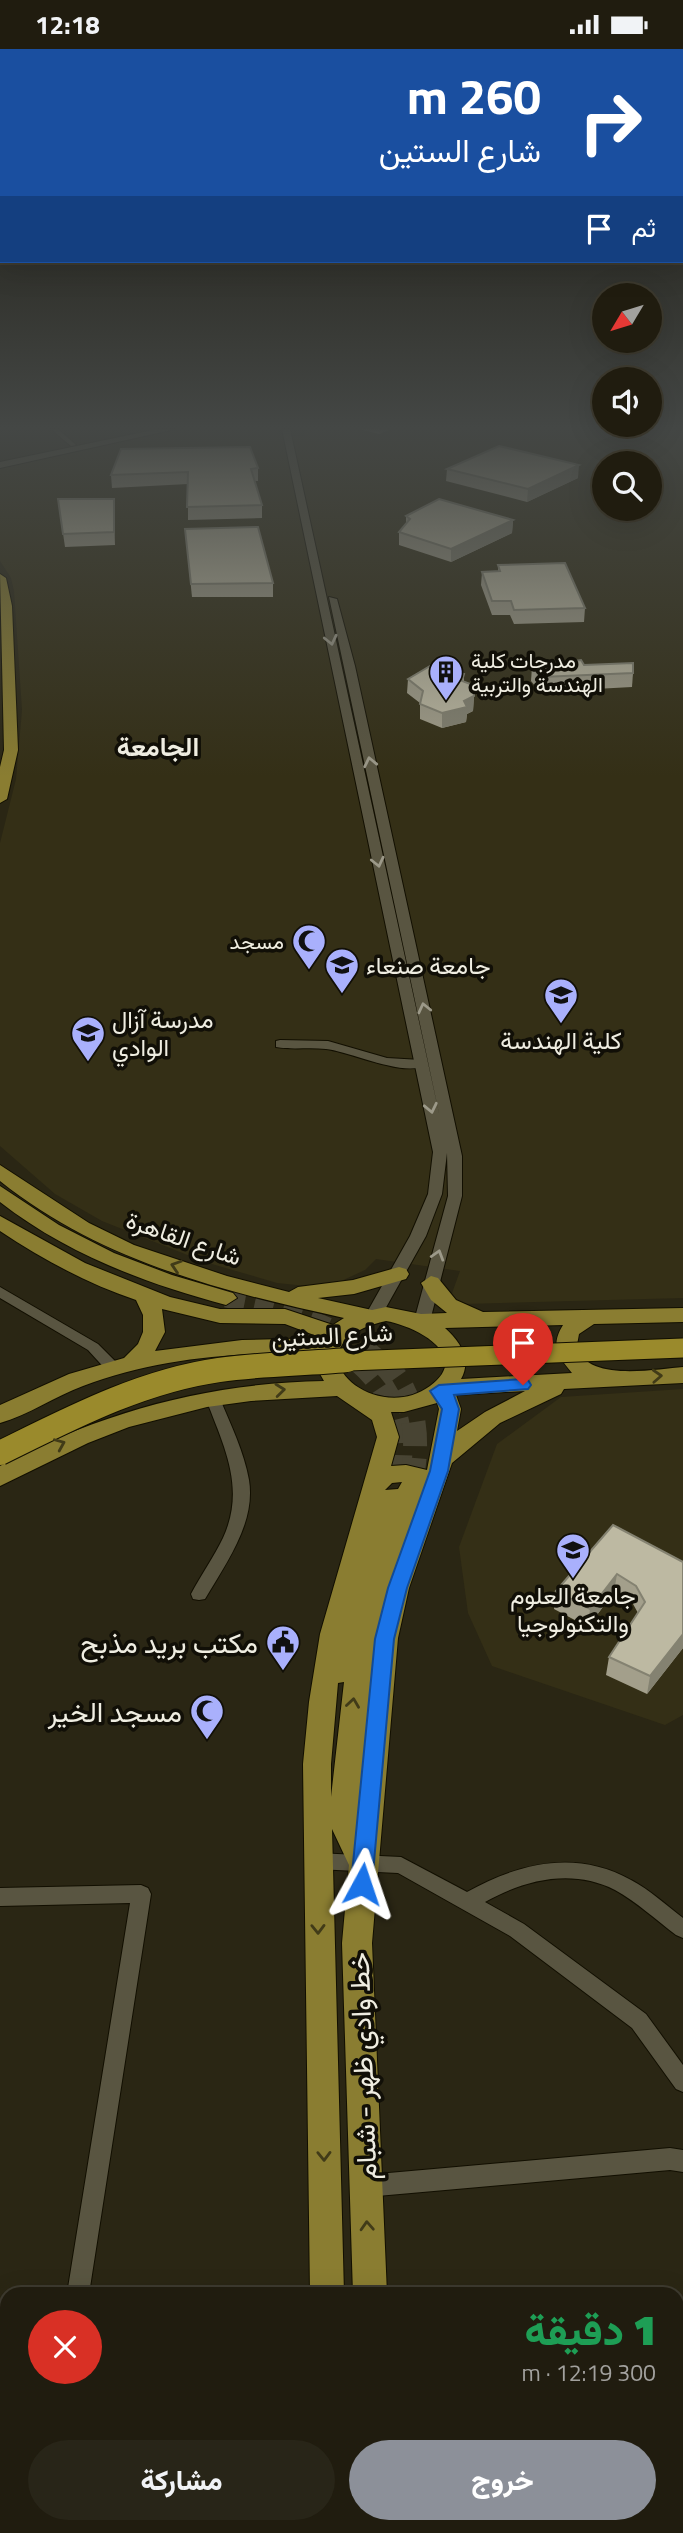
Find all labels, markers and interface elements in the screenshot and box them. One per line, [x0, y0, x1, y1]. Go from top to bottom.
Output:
text: 12:18 [35, 5, 100, 44]
text: 260 m [407, 58, 541, 133]
icon: right [565, 77, 656, 168]
text: شارع الستين [379, 126, 541, 174]
text: ثم [632, 208, 656, 247]
icon: arrive [580, 210, 618, 248]
north arrow [592, 283, 662, 353]
map controls [592, 283, 662, 521]
button: sound [592, 367, 662, 437]
button: search [592, 451, 662, 521]
one-way arrow [322, 633, 337, 645]
place label: مدرجات كلية الهندسة والتربية [471, 644, 603, 700]
building icon: مدرجات كلية الهندسة والتربية [427, 653, 465, 702]
district label: الجامعة [117, 727, 199, 766]
one-way arrow [363, 756, 378, 768]
one-way arrow [370, 856, 384, 868]
mosque icon: مسجد [290, 922, 328, 971]
place label: مسجد [230, 925, 284, 957]
school or university icon: جامعة صنعاء [323, 946, 361, 995]
place label: جامعة صنعاء [366, 947, 491, 983]
school or university icon: كلية الهندسة [542, 976, 580, 1025]
place label: مدرسة آزال الوادي [112, 1001, 214, 1067]
one-way arrow [418, 1002, 432, 1014]
school or university icon: مدرسة آزال الوادي [69, 1014, 107, 1063]
place label: كلية الهندسة [500, 1022, 622, 1058]
one-way arrow [422, 1102, 437, 1114]
street label: شارع القاهرة [122, 1202, 246, 1274]
one-way arrow [429, 1249, 444, 1261]
one-way arrow [170, 1260, 182, 1274]
pin [493, 1313, 553, 1385]
street label: شارع الستين [270, 1314, 394, 1356]
icon: arrive [504, 1324, 542, 1362]
one-way arrow [652, 1369, 663, 1384]
one-way arrow [274, 1383, 285, 1398]
one-way arrow [53, 1439, 65, 1453]
school or university icon: جامعة العلوم والتكنولوجيا [554, 1531, 592, 1580]
place label: جامعة العلوم والتكنولوجيا [510, 1577, 636, 1641]
place label: مكتب بريد مذبح [80, 1621, 258, 1664]
public building icon: مكتب بريد مذبح [264, 1623, 302, 1672]
place label: مسجد الخير [47, 1690, 182, 1733]
mosque icon: مسجد الخير [188, 1692, 226, 1741]
one-way arrow [345, 1697, 360, 1709]
position arrow [325, 1847, 399, 1921]
one-way arrow [311, 1923, 326, 1934]
street label: خط وادي ظهر - شبام [337, 1951, 389, 2181]
one-way arrow [316, 2151, 332, 2162]
one-way arrow [360, 2220, 375, 2231]
text: 1 دقيقة [524, 2297, 656, 2361]
button: close [28, 2310, 102, 2384]
text: 300 m · 12:19 [521, 2355, 656, 2390]
button: مشاركة [28, 2440, 335, 2520]
button: خروج [349, 2440, 656, 2520]

